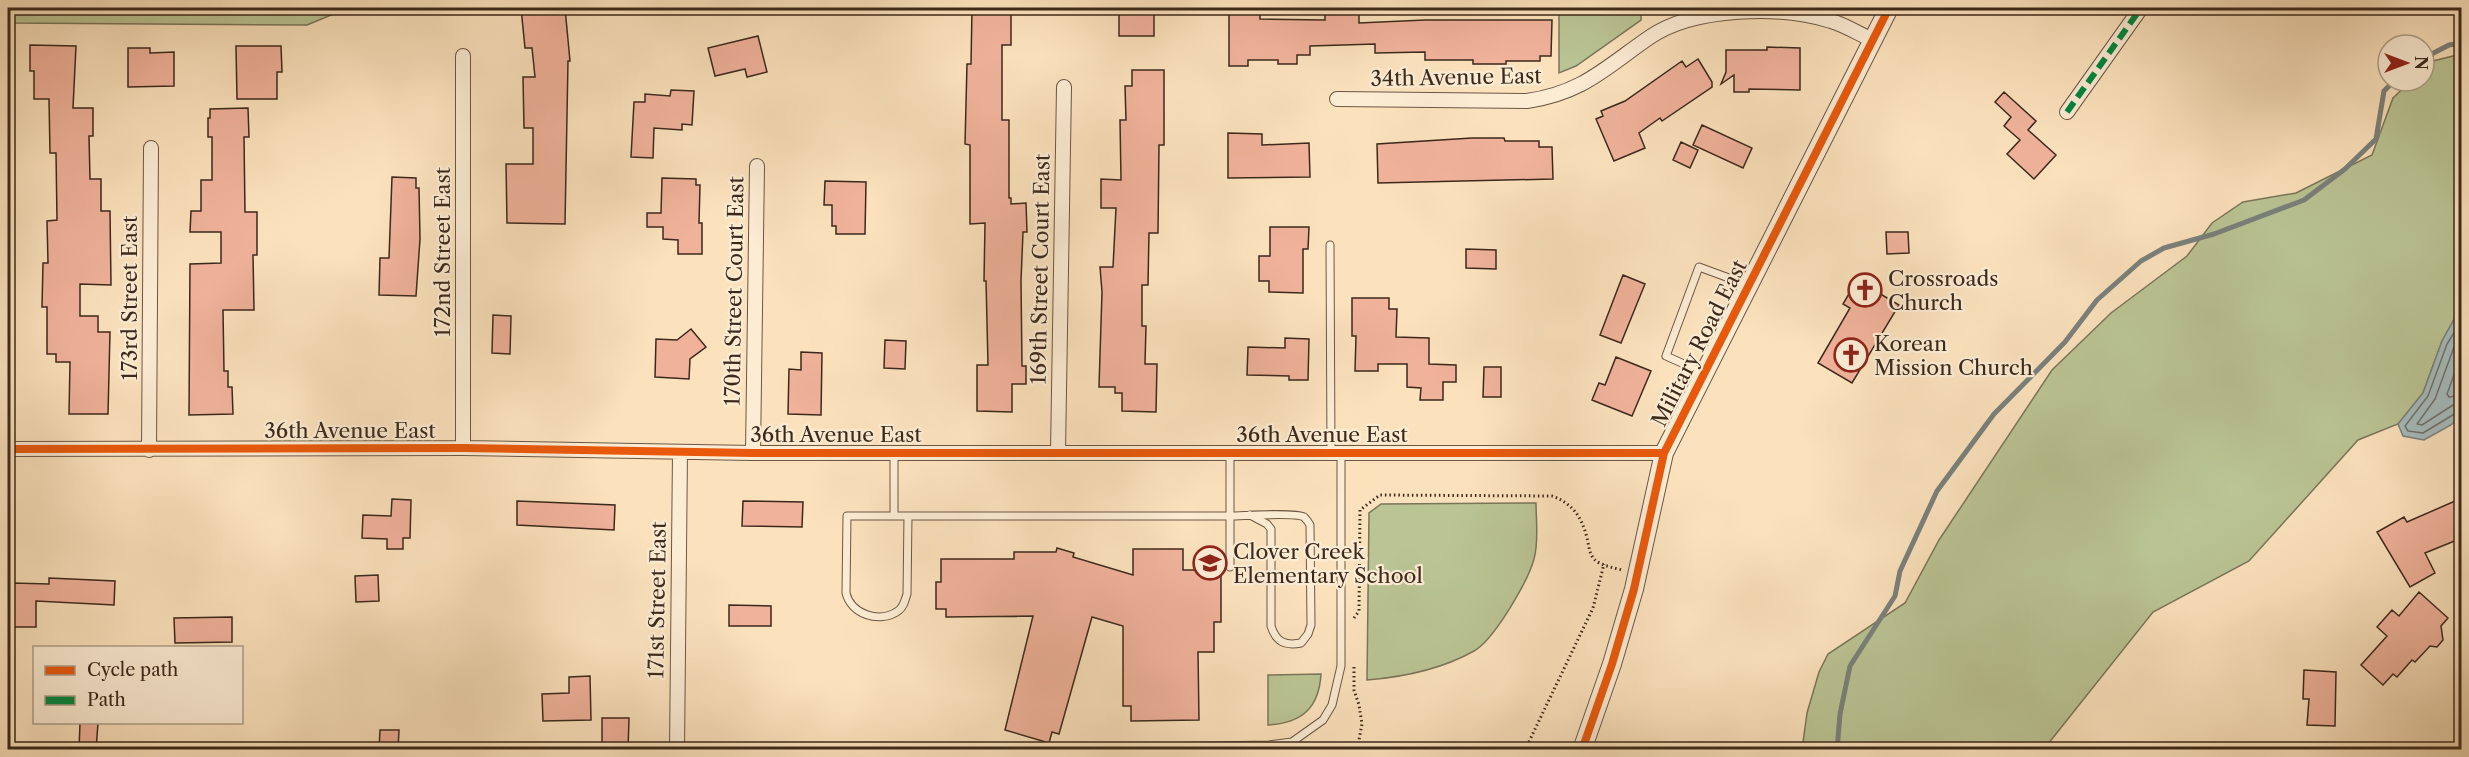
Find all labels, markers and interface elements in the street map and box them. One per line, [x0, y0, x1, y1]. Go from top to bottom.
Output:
north arrow [2376, 33, 2436, 93]
text: N [2411, 56, 2431, 70]
street label: 34th Avenue East [1370, 63, 1542, 91]
street label: 169th Street Court East [1025, 153, 1055, 384]
street label: 172nd Street East [430, 166, 455, 337]
street label: 170th Street Court East [719, 175, 749, 406]
street label: 173rd Street East [117, 215, 142, 380]
street label: Military Road East [1646, 255, 1752, 431]
place label: Crossroads Church [1888, 266, 1998, 315]
church icon: Crossroads Church [1847, 272, 1883, 308]
place label: Korean Mission Church [1874, 331, 2033, 380]
church icon: Korean Mission Church [1833, 337, 1869, 373]
street label: 36th Avenue East [264, 418, 436, 443]
street label: 36th Avenue East [750, 422, 922, 447]
street label: 36th Avenue East [1236, 422, 1408, 447]
street label: 171st Street East [643, 521, 671, 679]
place label: Clover Creek Elementary School [1233, 539, 1423, 588]
school or university icon: Clover Creek Elementary School [1192, 545, 1228, 581]
legend [33, 646, 243, 724]
text: Cycle path [87, 659, 178, 681]
text: Path [87, 689, 126, 711]

